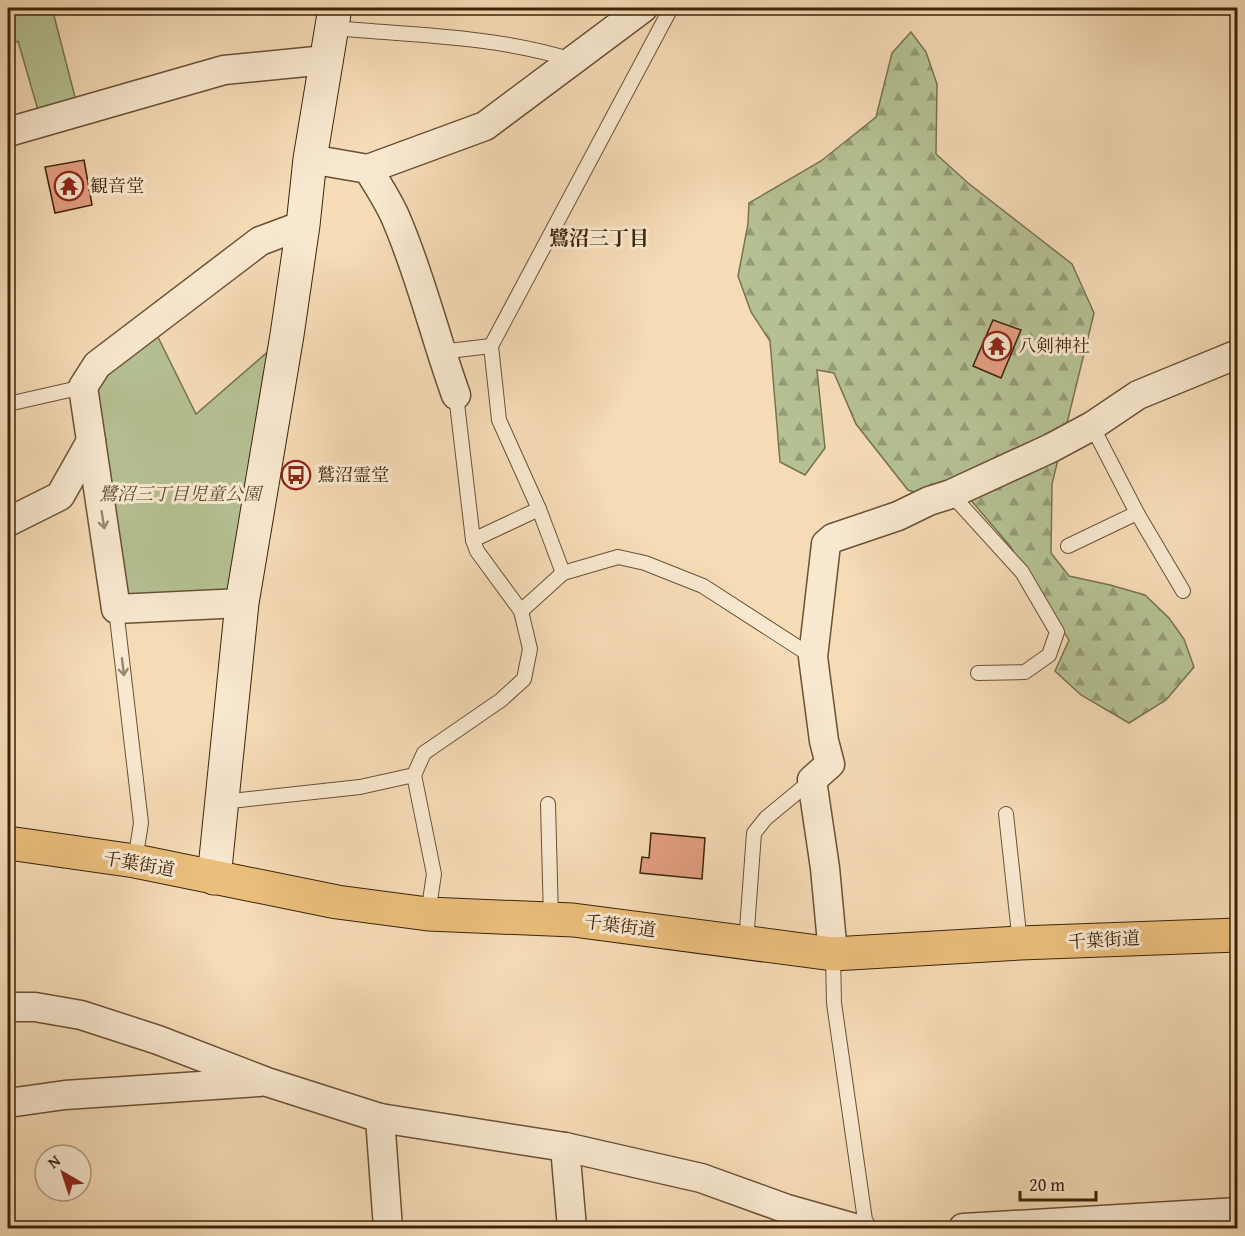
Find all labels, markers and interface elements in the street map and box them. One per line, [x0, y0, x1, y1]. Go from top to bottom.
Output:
temple icon: 観音堂 [53, 170, 85, 202]
place label: 観音堂 [90, 172, 144, 199]
district label: 鷺沼三丁目 [549, 223, 649, 252]
temple icon: 八剣神社 [981, 330, 1013, 362]
place label: 八剣神社 [1018, 332, 1090, 359]
bus stop icon: 鷲沼霊堂 [280, 459, 312, 491]
place label: 鷲沼霊堂 [317, 461, 389, 488]
park label: 鷺沼三丁目児童公園 [99, 480, 264, 507]
one-way arrow [97, 510, 108, 529]
one-way arrow [118, 656, 129, 676]
street label: 千葉街道 [101, 844, 177, 883]
street label: 千葉街道 [583, 908, 657, 943]
street label: 千葉街道 [1067, 924, 1141, 955]
north arrow [33, 1143, 93, 1203]
text: N [42, 1148, 66, 1174]
scale bar [1020, 1164, 1096, 1202]
text: 20 m [1029, 1171, 1065, 1198]

